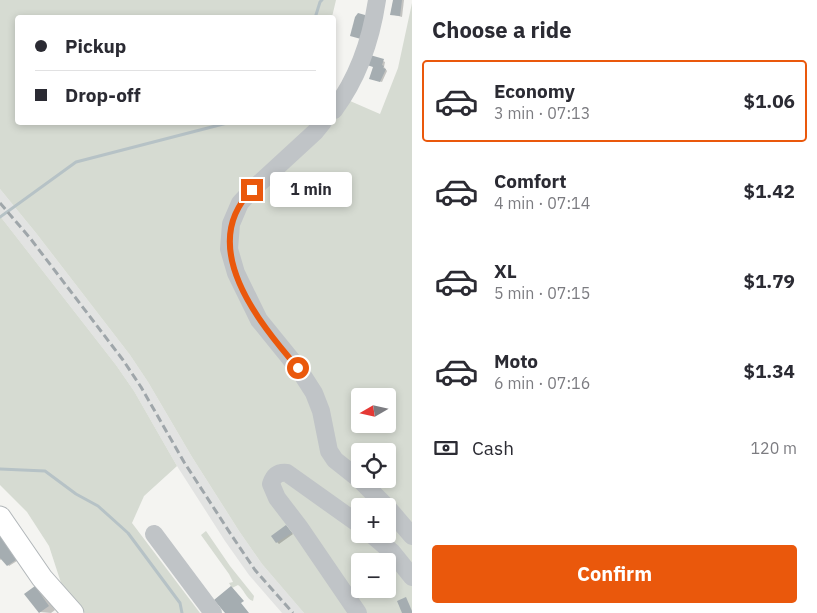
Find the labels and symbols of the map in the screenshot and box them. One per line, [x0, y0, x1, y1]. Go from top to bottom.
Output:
callout: 1 min [270, 172, 352, 208]
route end [241, 179, 263, 201]
route start [287, 357, 309, 379]
north arrow [351, 388, 396, 432]

